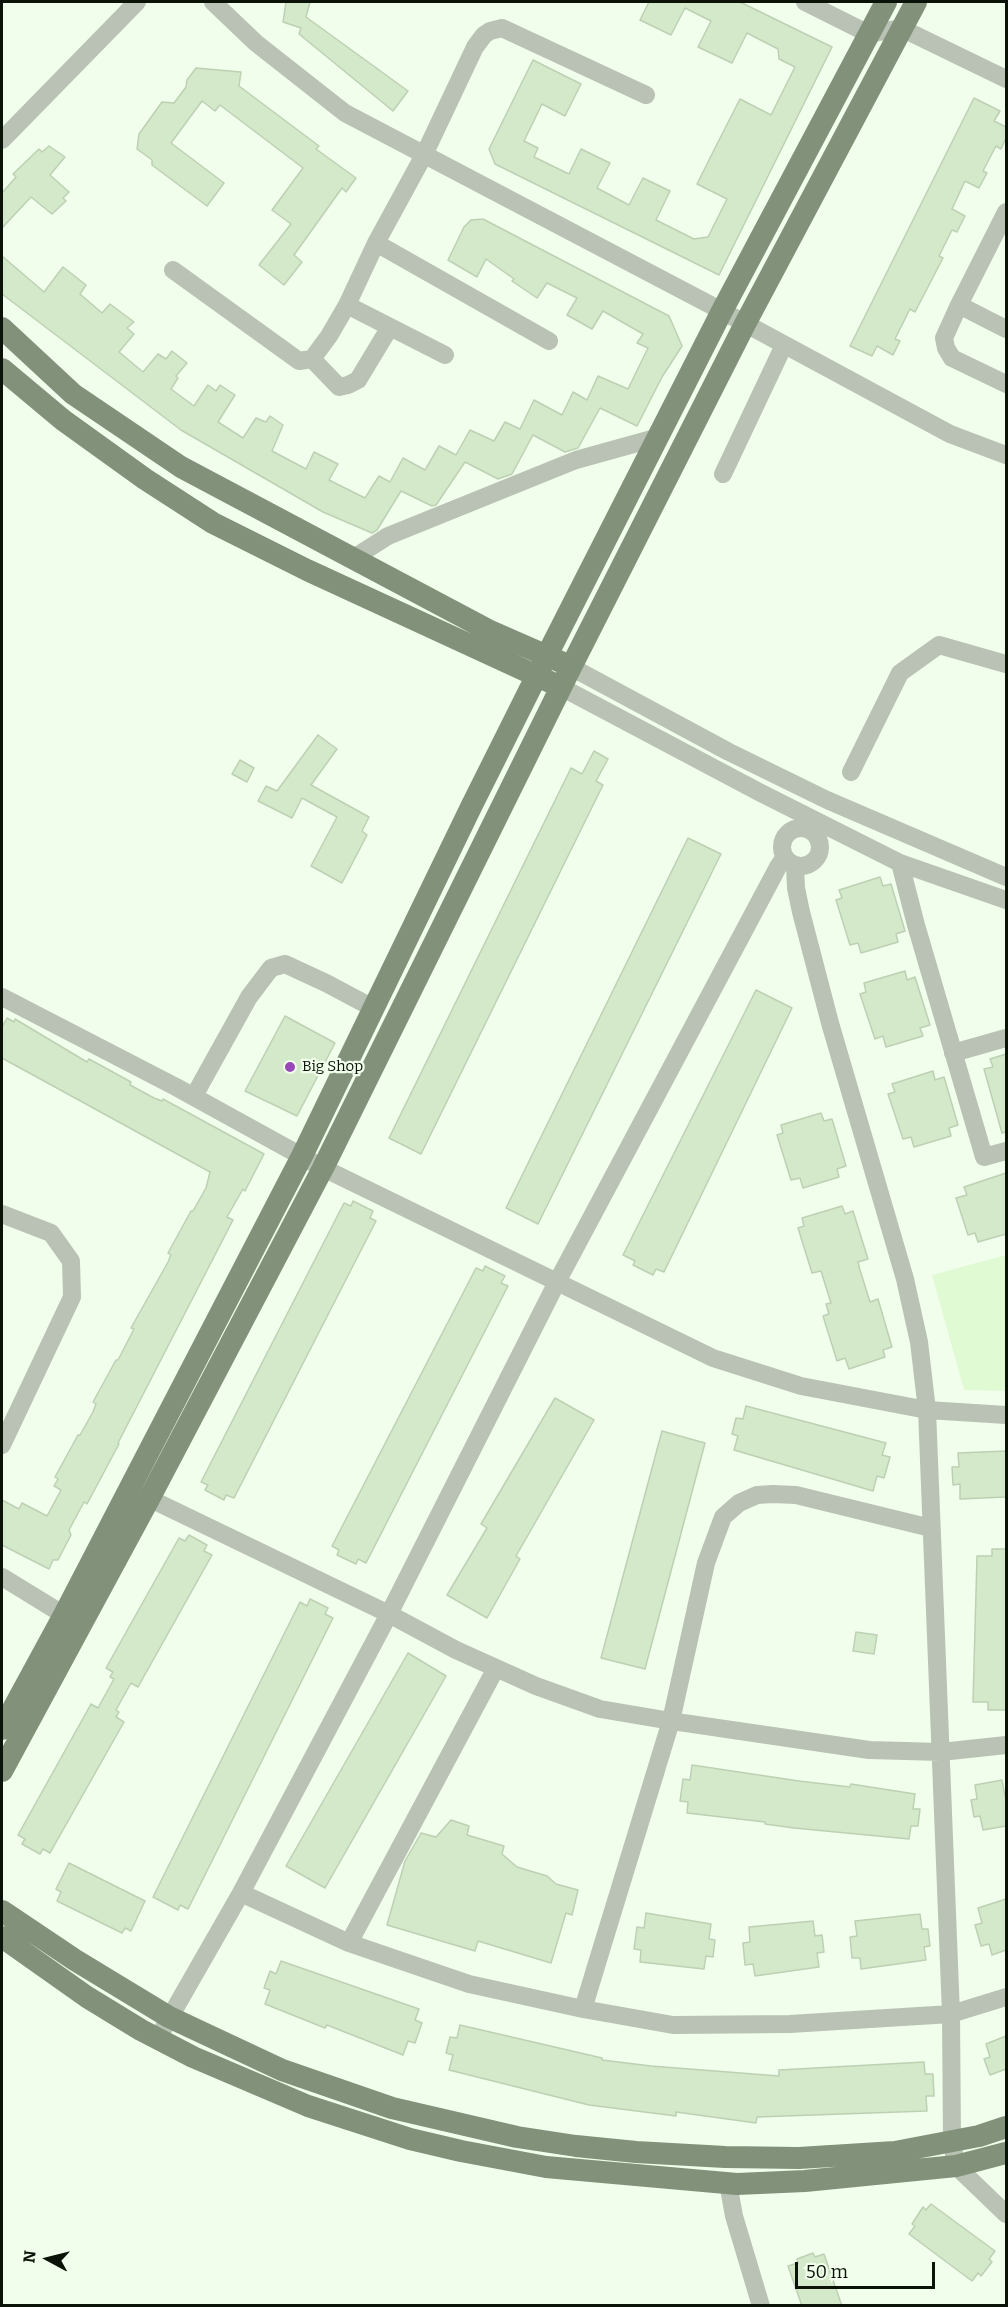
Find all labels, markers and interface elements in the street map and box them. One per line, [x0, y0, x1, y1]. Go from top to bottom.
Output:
place label: Big Shop [302, 1058, 363, 1076]
marker: Big Shop [283, 1060, 297, 1074]
north arrow [18, 2229, 78, 2289]
text: N [19, 2249, 40, 2264]
scale bar [798, 2250, 938, 2288]
text: 50 m [806, 2261, 848, 2283]

